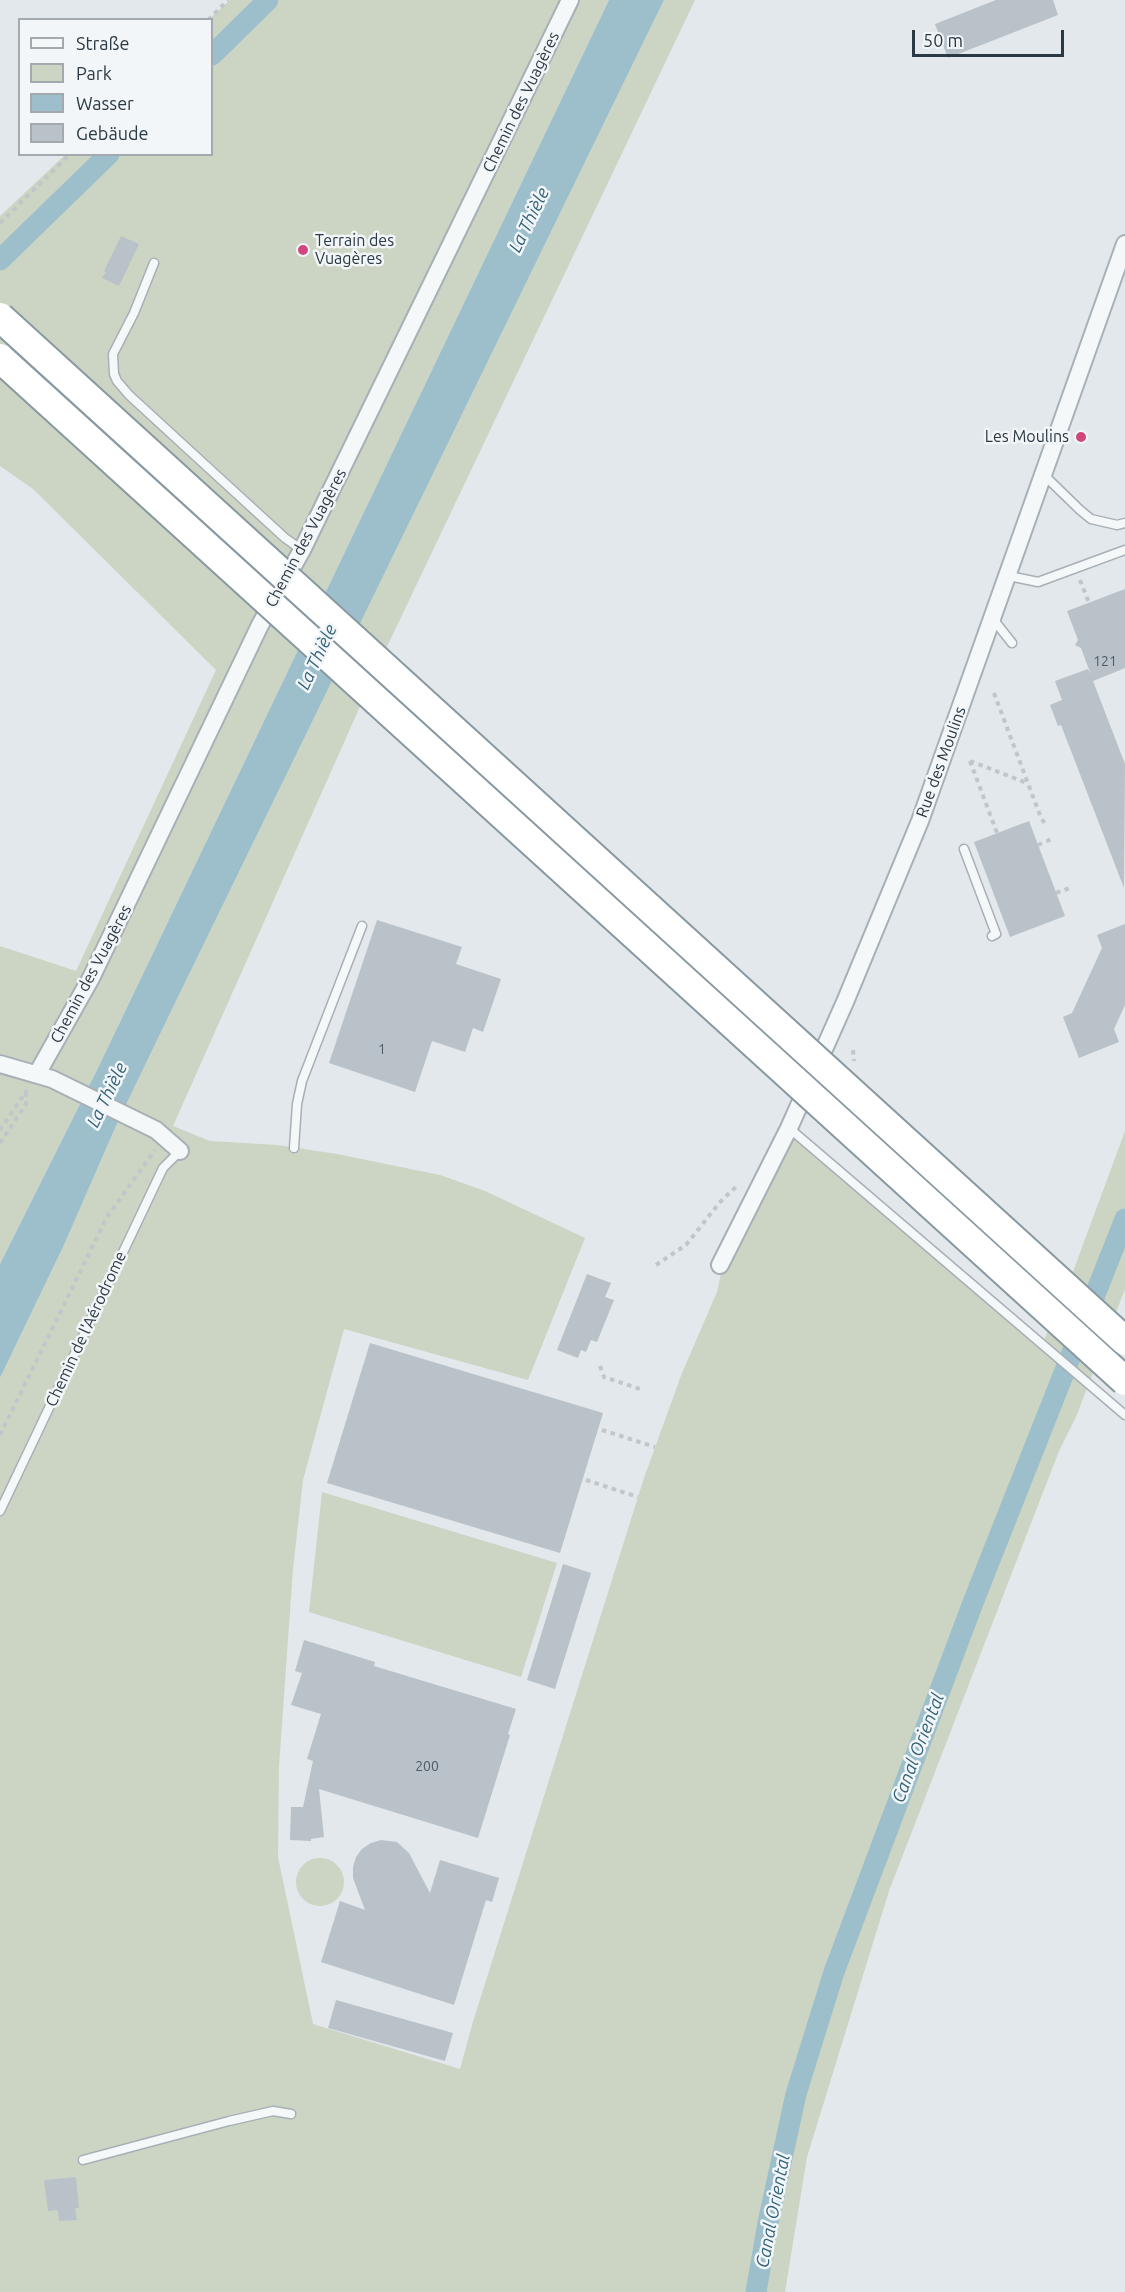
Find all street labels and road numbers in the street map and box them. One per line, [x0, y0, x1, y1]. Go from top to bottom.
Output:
street label: Chemin des Vuagères [479, 28, 563, 176]
street label: Chemin des Vuagères [261, 465, 351, 611]
street label: Rue des Moulins [912, 704, 970, 820]
street label: Chemin des Vuagères [46, 901, 136, 1047]
street label: Chemin de l'Aérodrome [42, 1248, 130, 1410]

